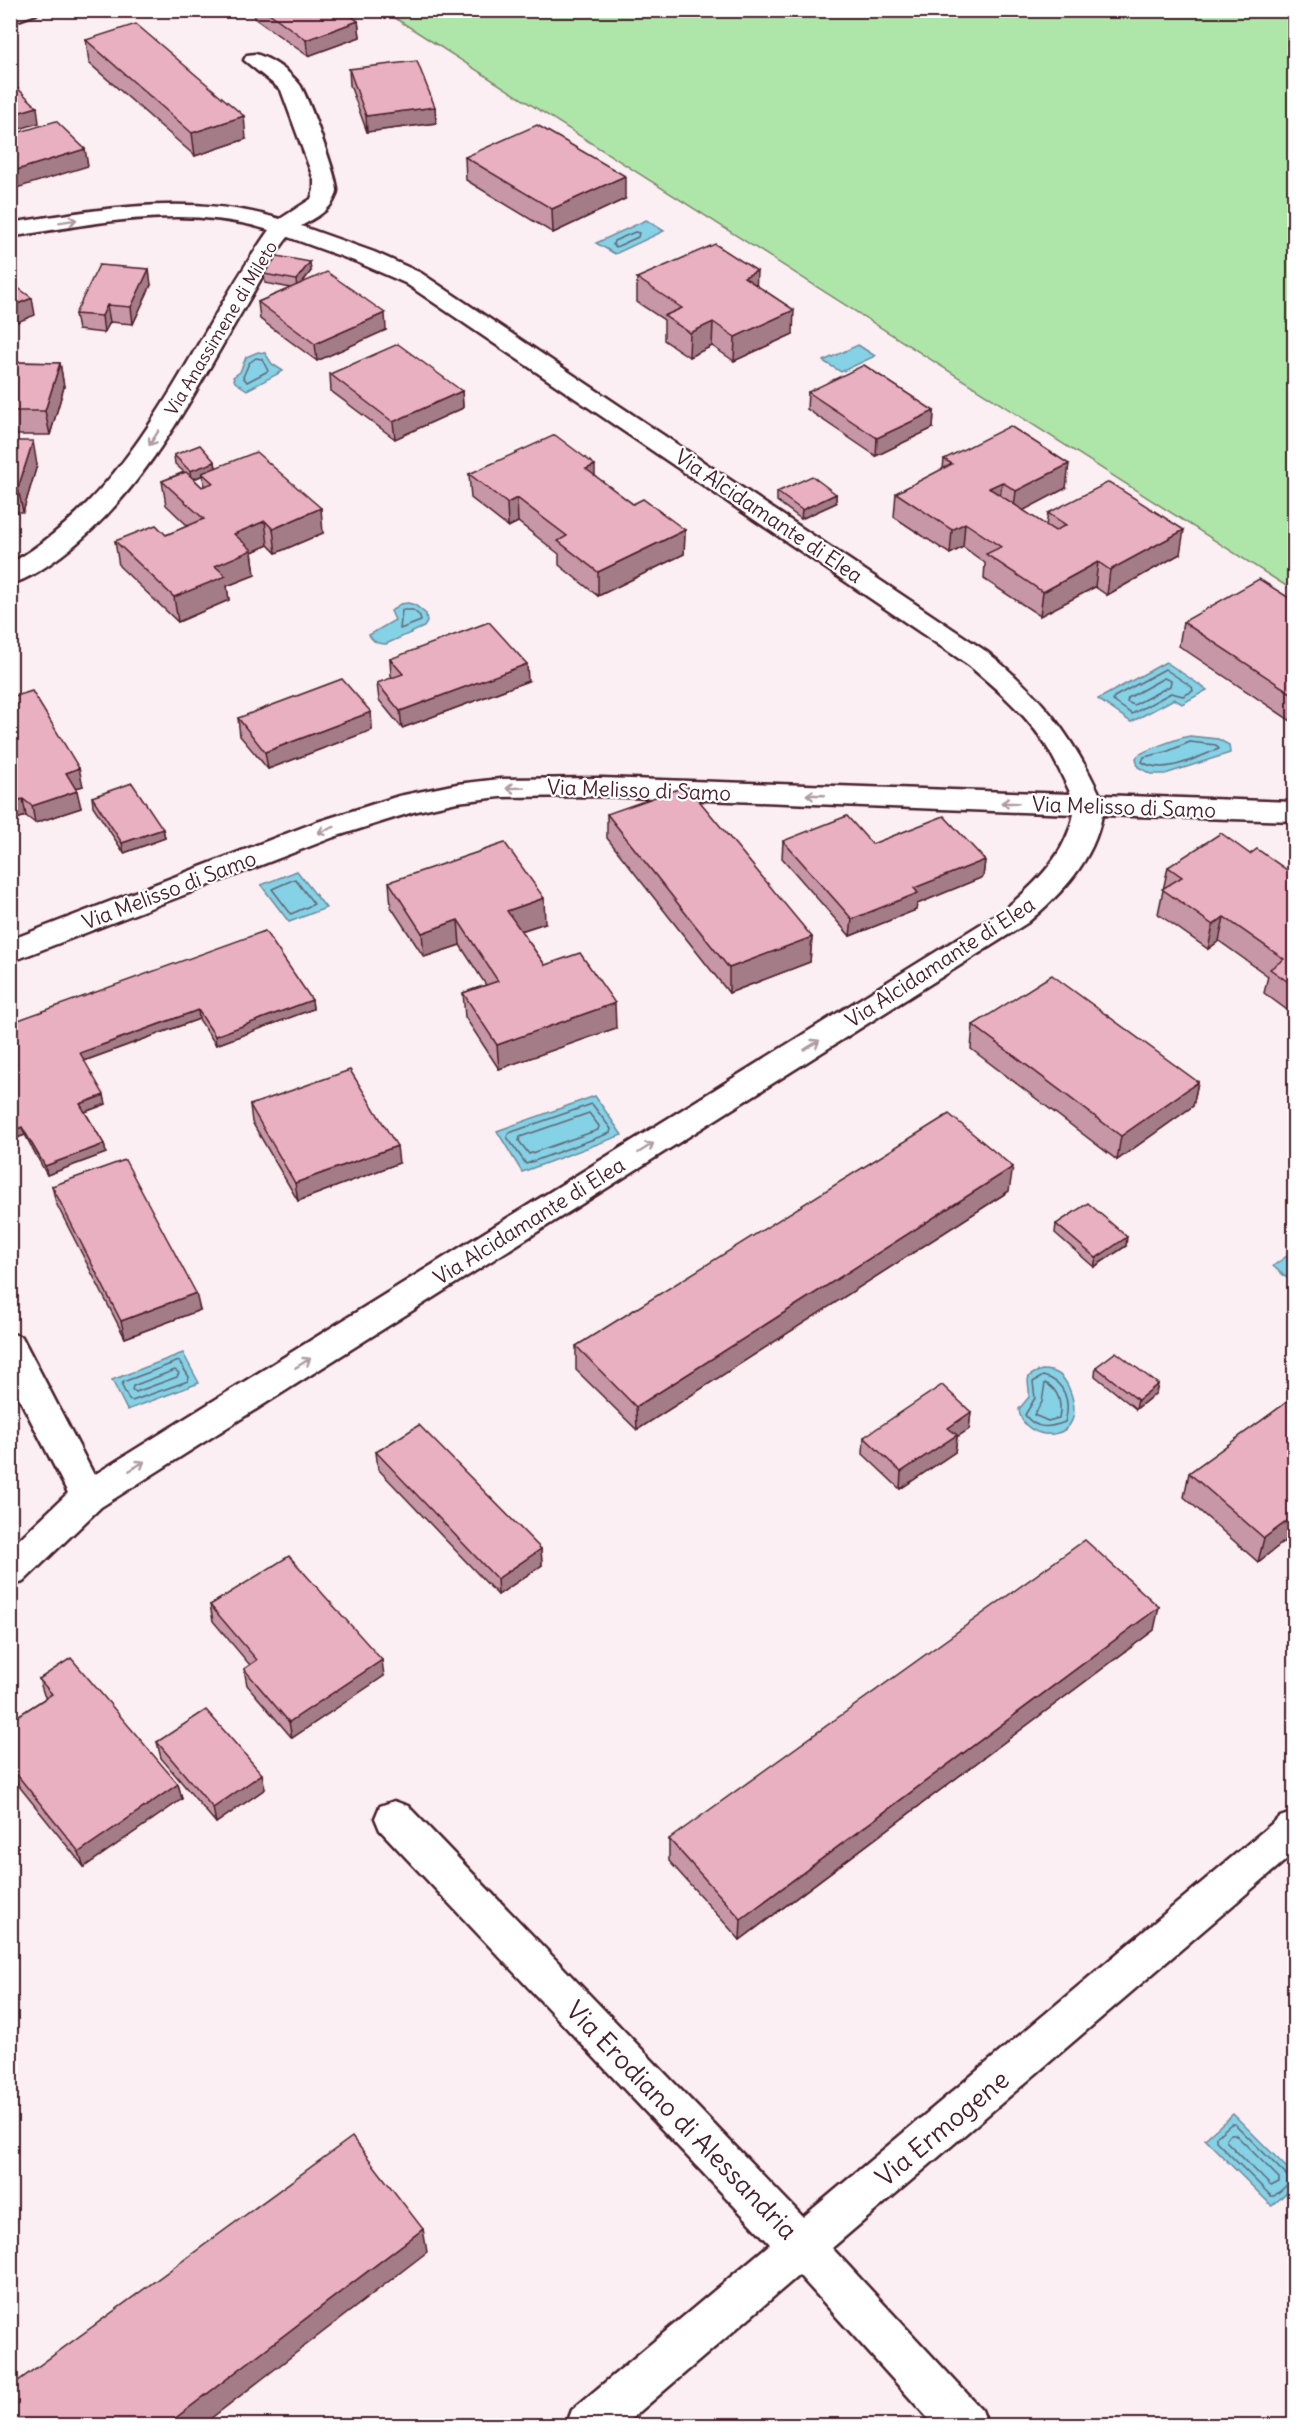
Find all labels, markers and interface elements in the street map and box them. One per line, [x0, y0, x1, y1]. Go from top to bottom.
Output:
one-way arrow [58, 216, 78, 227]
street label: Via Anassimene di Mileto [160, 236, 282, 420]
one-way arrow [148, 429, 160, 446]
street label: Via Alcidamante di Elea [670, 443, 868, 589]
street label: Via Melisso di Samo [546, 773, 732, 807]
one-way arrow [506, 782, 526, 793]
one-way arrow [806, 790, 826, 801]
street label: Via Melisso di Samo [1031, 790, 1217, 824]
one-way arrow [1000, 798, 1020, 809]
one-way arrow [317, 825, 336, 836]
street label: Via Melisso di Samo [78, 844, 260, 936]
street label: Via Alcidamante di Elea [840, 891, 1040, 1033]
one-way arrow [803, 1038, 820, 1050]
one-way arrow [637, 1142, 654, 1154]
street label: Via Alcidamante di Elea [428, 1151, 630, 1291]
one-way arrow [294, 1356, 311, 1368]
one-way arrow [129, 1459, 146, 1472]
street label: Via Erodiano di Alessandria [559, 1994, 805, 2246]
street label: Via Ermogene [869, 2063, 1015, 2193]

